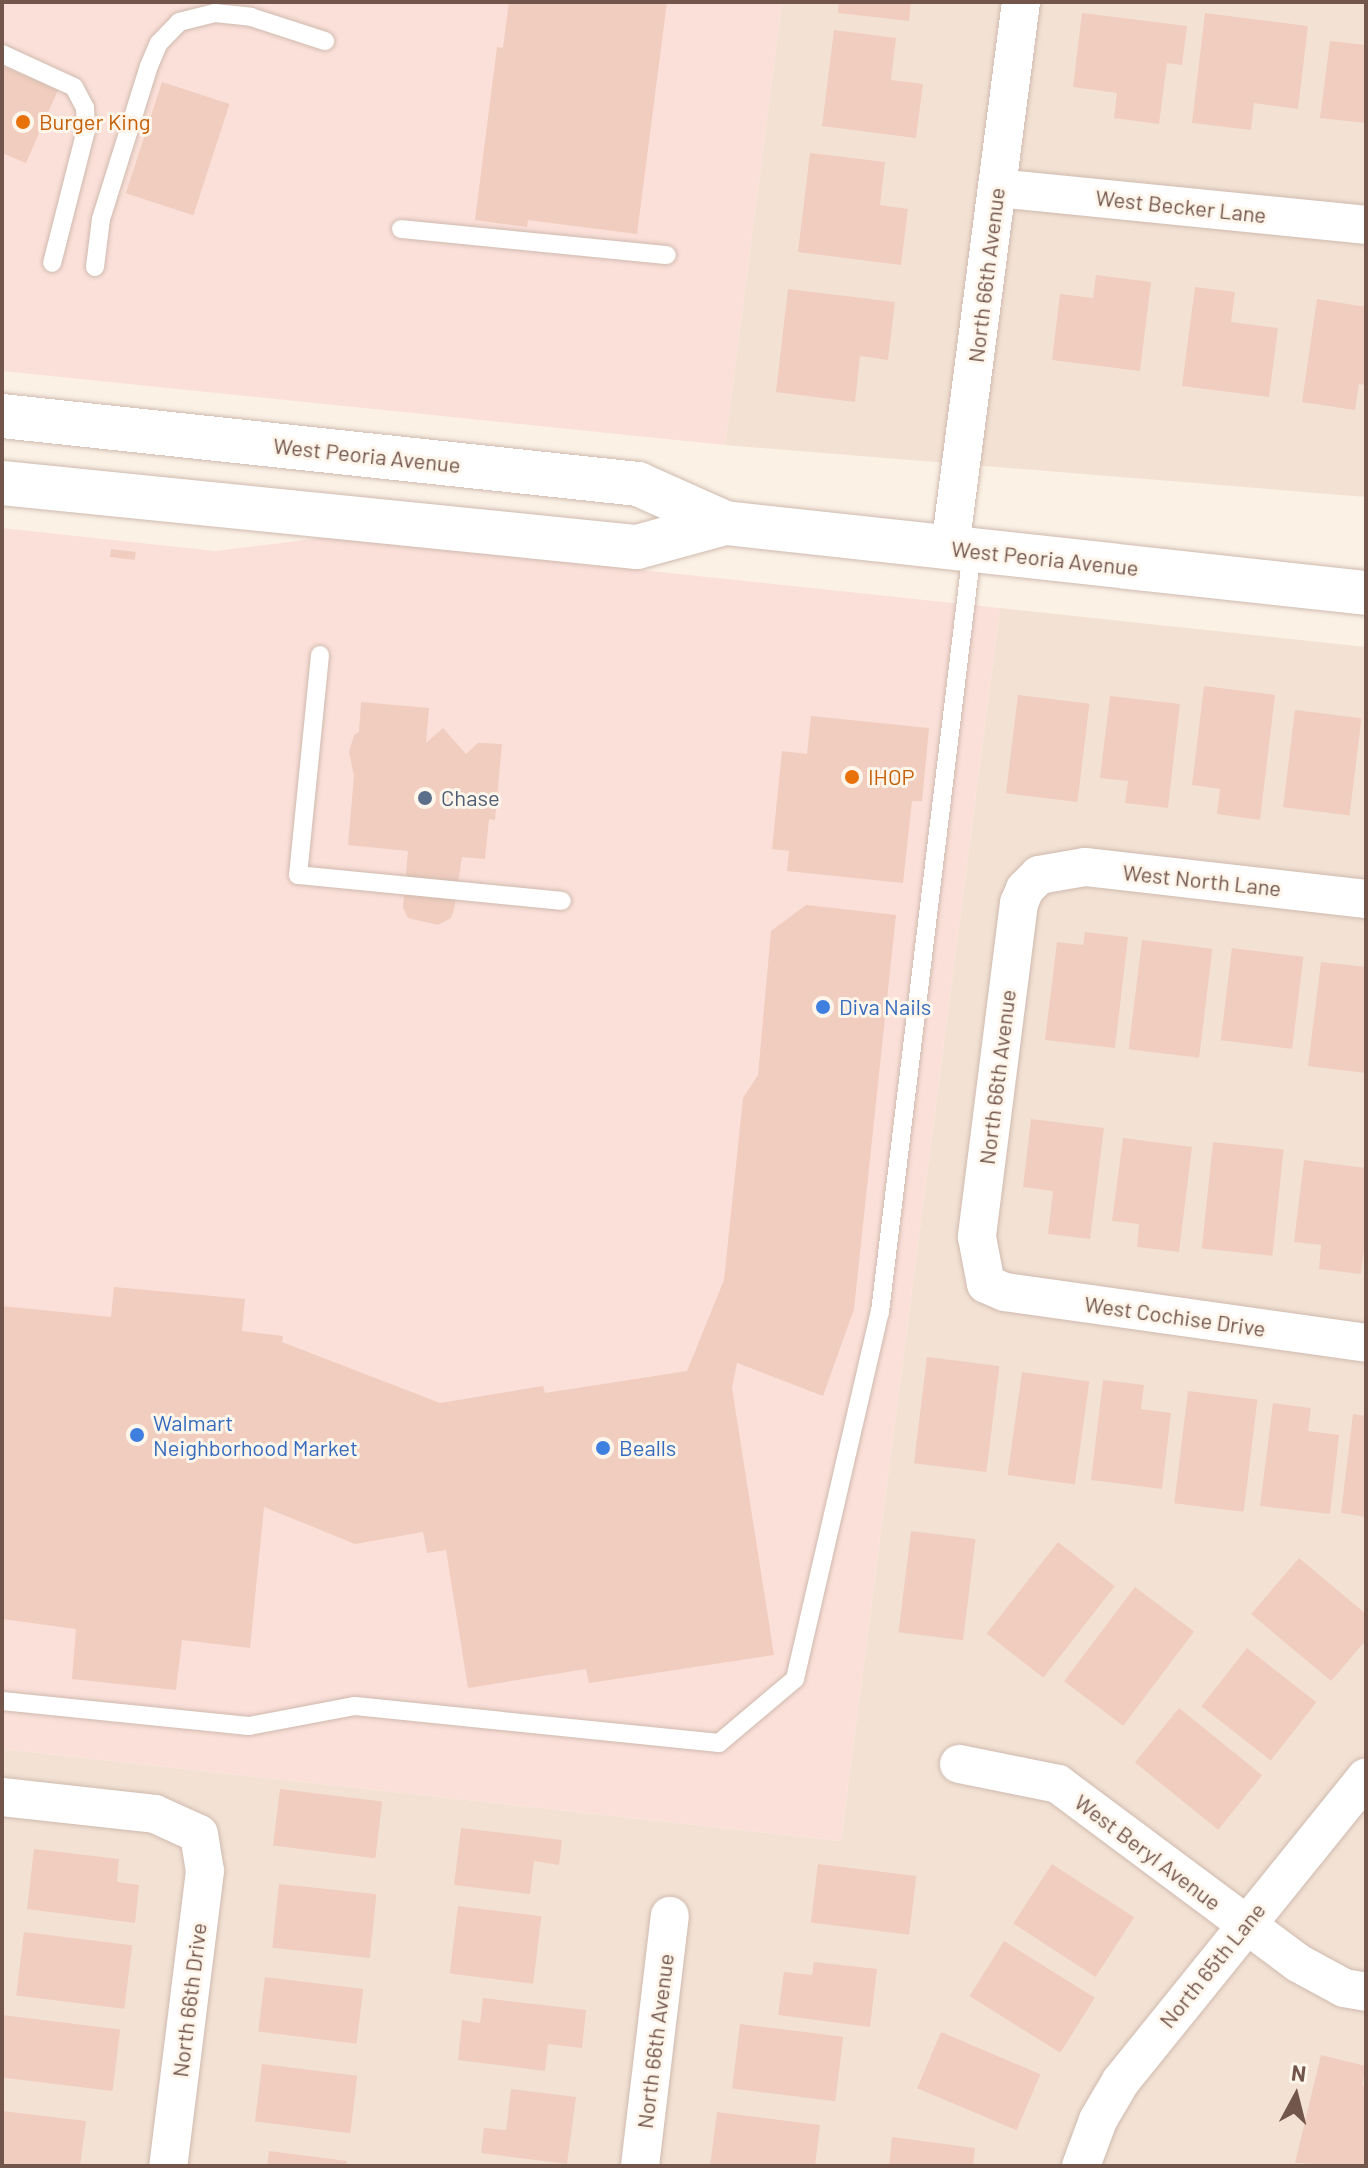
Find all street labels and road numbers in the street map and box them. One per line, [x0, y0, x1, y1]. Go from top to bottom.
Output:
street label: West Becker Lane [1094, 184, 1268, 228]
street label: North 66th Avenue [962, 186, 1010, 364]
street label: West Peoria Avenue [272, 432, 462, 478]
street label: West Peoria Avenue [950, 535, 1140, 581]
street label: West North Lane [1121, 859, 1283, 901]
street label: North 66th Avenue [973, 988, 1021, 1166]
street label: West Cochise Drive [1083, 1290, 1267, 1342]
street label: West Beryl Avenue [1070, 1788, 1226, 1916]
street label: North 65th Lane [1153, 1897, 1271, 2033]
street label: North 66th Drive [166, 1921, 212, 2079]
street label: North 66th Avenue [631, 1952, 679, 2130]

